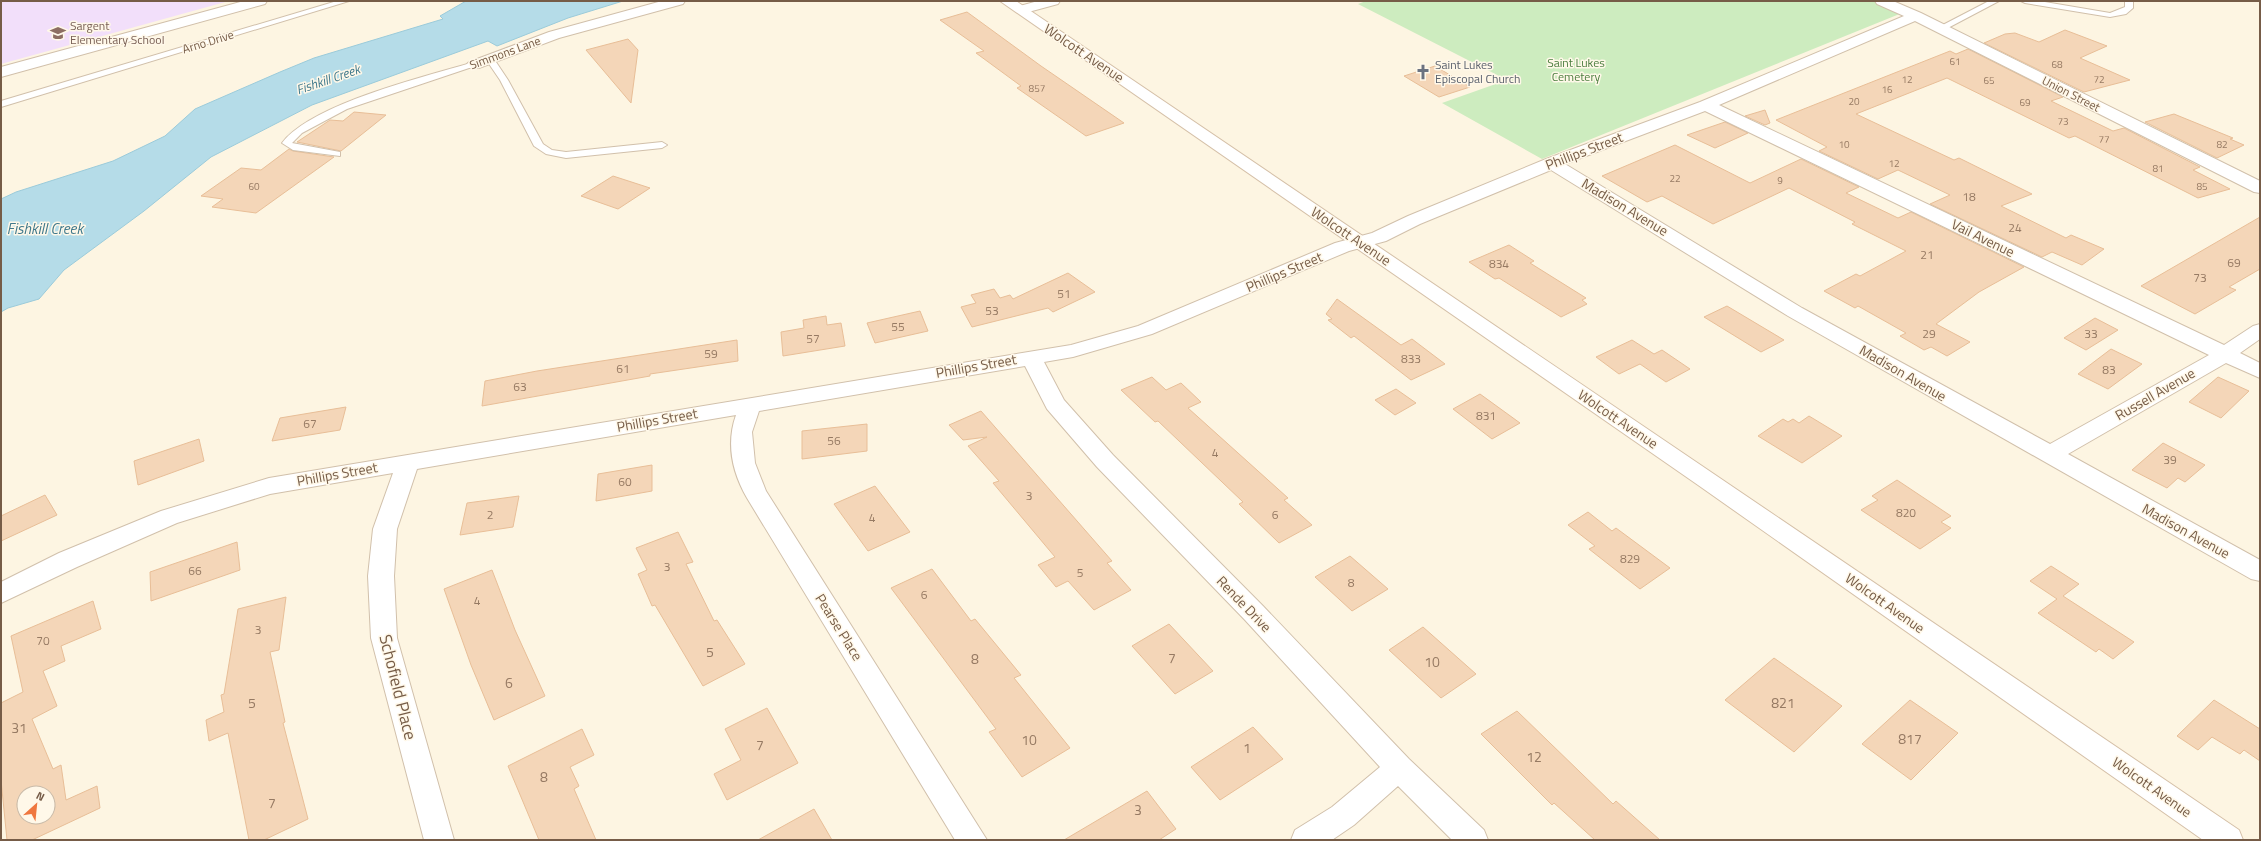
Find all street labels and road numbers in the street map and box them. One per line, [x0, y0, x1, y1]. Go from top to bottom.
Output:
street label: Wolcott Avenue [1040, 18, 1129, 87]
street label: Arno Drive [180, 25, 236, 58]
street label: Simmons Lane [467, 31, 543, 74]
street label: Union Street [2039, 71, 2104, 117]
street label: Phillips Street [1542, 126, 1626, 175]
street label: Madison Avenue [1578, 172, 1672, 241]
street label: Wolcott Avenue [1307, 201, 1396, 270]
street label: Vail Avenue [1948, 213, 2018, 262]
street label: Phillips Street [1242, 246, 1325, 297]
street label: Madison Avenue [1856, 339, 1951, 406]
street label: Phillips Street [934, 348, 1018, 383]
street label: Russell Avenue [2111, 362, 2199, 425]
street label: Wolcott Avenue [1574, 384, 1663, 453]
street label: Phillips Street [615, 402, 699, 437]
street label: Phillips Street [295, 456, 379, 491]
street label: Madison Avenue [2138, 498, 2234, 563]
street label: Wolcott Avenue [1841, 567, 1929, 638]
street label: Rende Drive [1212, 571, 1277, 637]
street label: Pearse Place [811, 589, 868, 664]
street label: Schofield Place [372, 632, 424, 742]
street label: Wolcott Avenue [2108, 751, 2196, 822]

